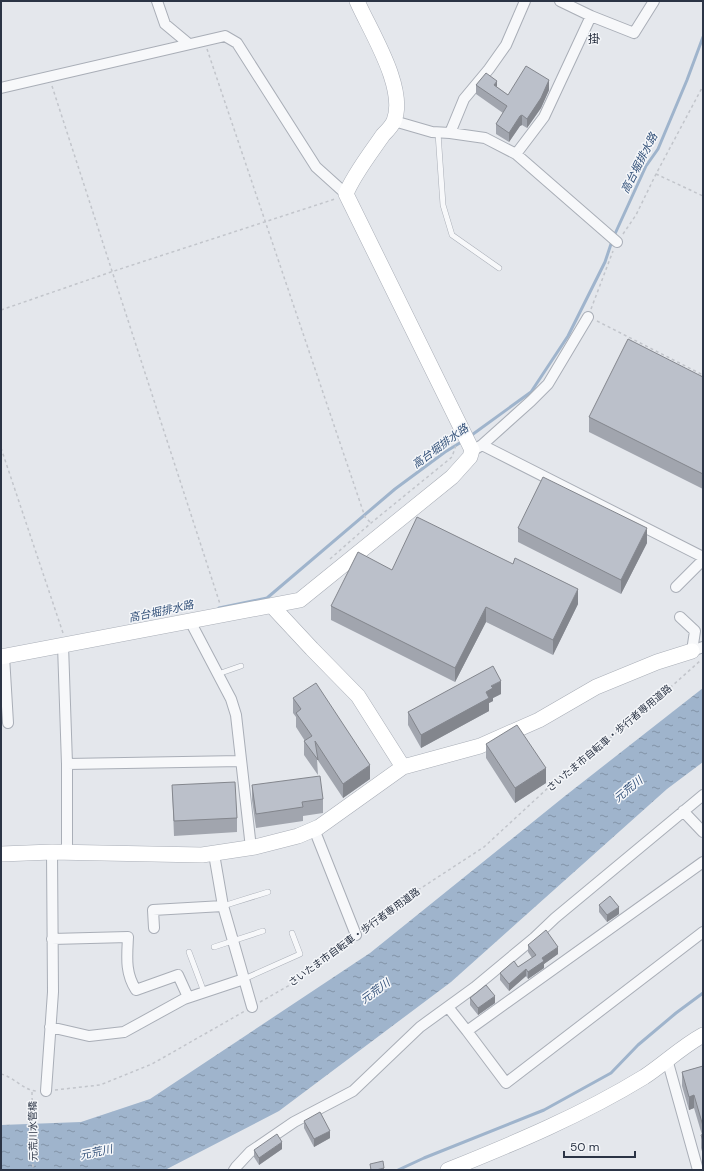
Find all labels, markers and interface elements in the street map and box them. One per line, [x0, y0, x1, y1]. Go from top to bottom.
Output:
district label: 掛 [588, 31, 600, 47]
water label: 高台堀排水路 [618, 130, 661, 196]
water label: 高台堀排水路 [409, 420, 472, 471]
water label: 高台堀排水路 [127, 597, 196, 625]
street label: さいたま市自転車・歩行者専用道路 [544, 682, 674, 794]
water label: 元荒川 [611, 773, 646, 805]
street label: さいたま市自転車・歩行者専用道路 [286, 885, 422, 989]
water label: 元荒川 [358, 975, 393, 1006]
street label: 元荒川水管橋 [26, 1101, 40, 1161]
scale bar [564, 1133, 635, 1159]
text: 50 m [570, 1139, 599, 1155]
water label: 元荒川 [78, 1142, 115, 1162]

